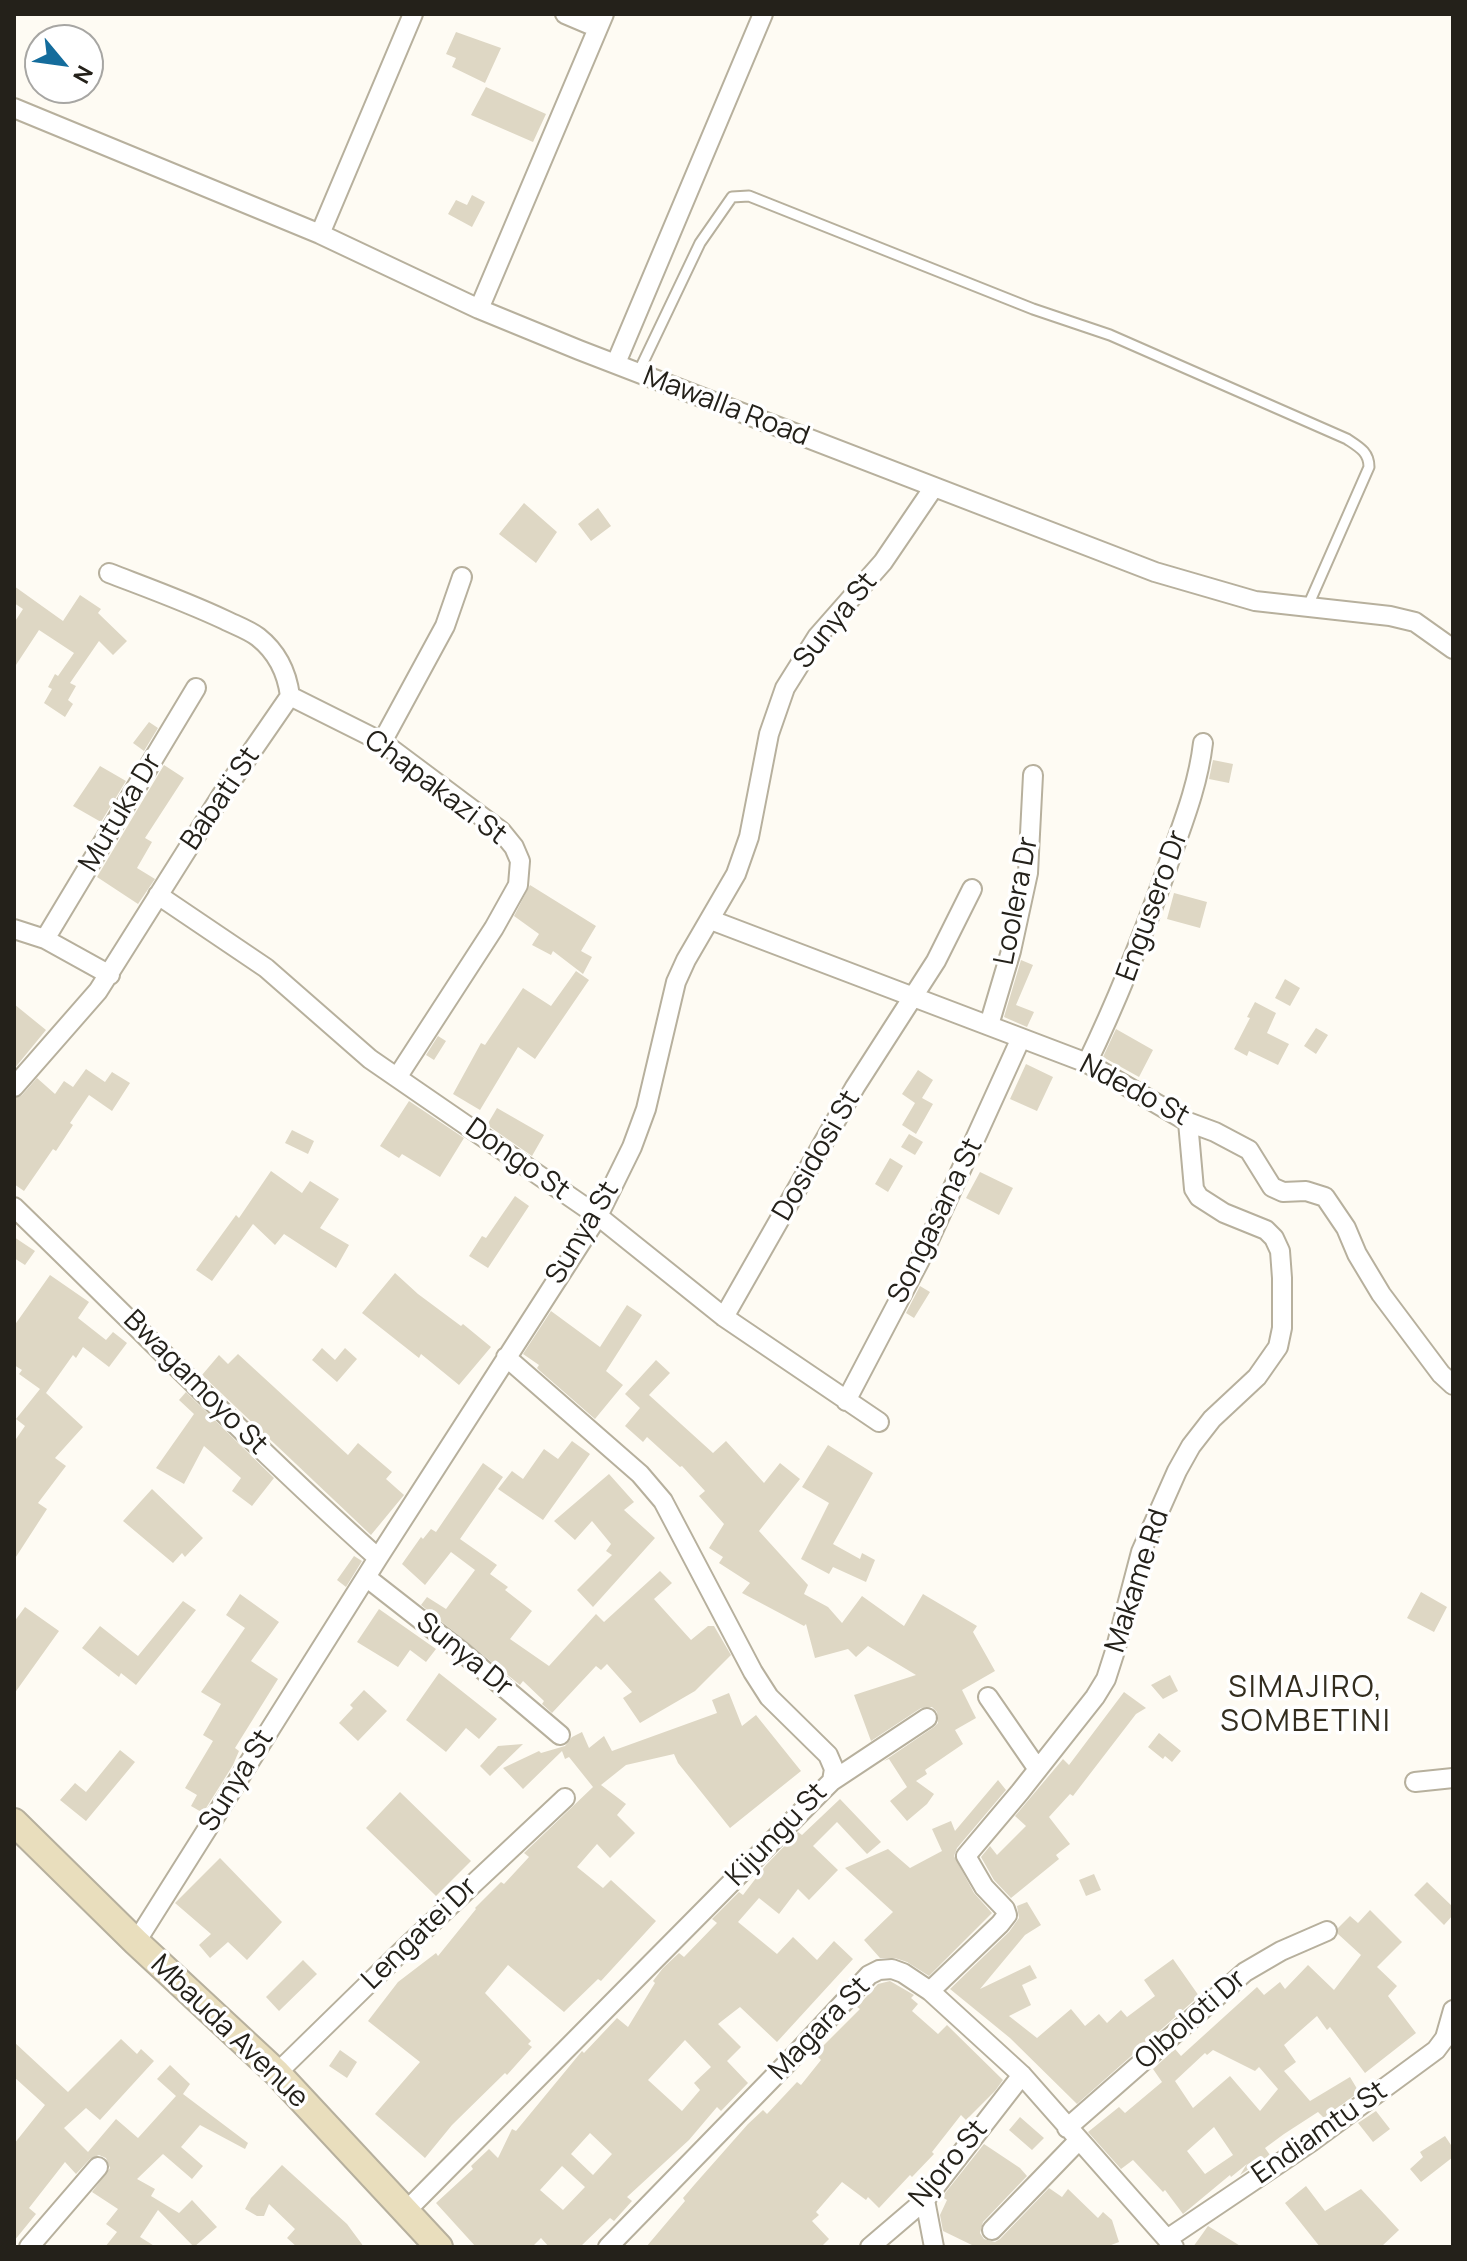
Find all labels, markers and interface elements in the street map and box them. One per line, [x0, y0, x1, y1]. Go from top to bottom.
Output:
north arrow [24, 24, 104, 104]
text: N [66, 60, 100, 89]
street label: Mawalla Road [638, 360, 814, 454]
street label: Sunya St [787, 566, 885, 676]
street label: Chapakazi St [357, 724, 513, 852]
street label: Babati St [174, 741, 268, 857]
street label: Mutuka Dr [73, 748, 169, 878]
street label: Engusero Dr [1110, 826, 1196, 986]
street label: Loolera Dr [988, 834, 1046, 968]
street label: Ndedo St [1073, 1048, 1195, 1134]
street label: Dosidosi St [766, 1085, 868, 1227]
street label: Dongo St [459, 1112, 575, 1208]
street label: Songasana St [882, 1133, 990, 1309]
street label: Sunya St [539, 1176, 627, 1290]
street label: Bwagamoyo St [116, 1304, 274, 1462]
street label: Makame Rd [1099, 1505, 1177, 1657]
street label: Sunya Dr [409, 1606, 519, 1704]
district label: SIMAJIRO, SOMBETINI [1220, 1671, 1392, 1742]
street label: Sunya St [193, 1724, 281, 1838]
street label: Kijungu St [720, 1776, 834, 1894]
street label: Lengatei Dr [355, 1871, 485, 1997]
street label: Mbauda Avenue [143, 1948, 315, 2116]
street label: Olboloti Dr [1129, 1963, 1253, 2077]
street label: Magara St [763, 1970, 877, 2088]
street label: Endiamtu St [1246, 2074, 1394, 2192]
street label: Njoro St [903, 2114, 995, 2214]

